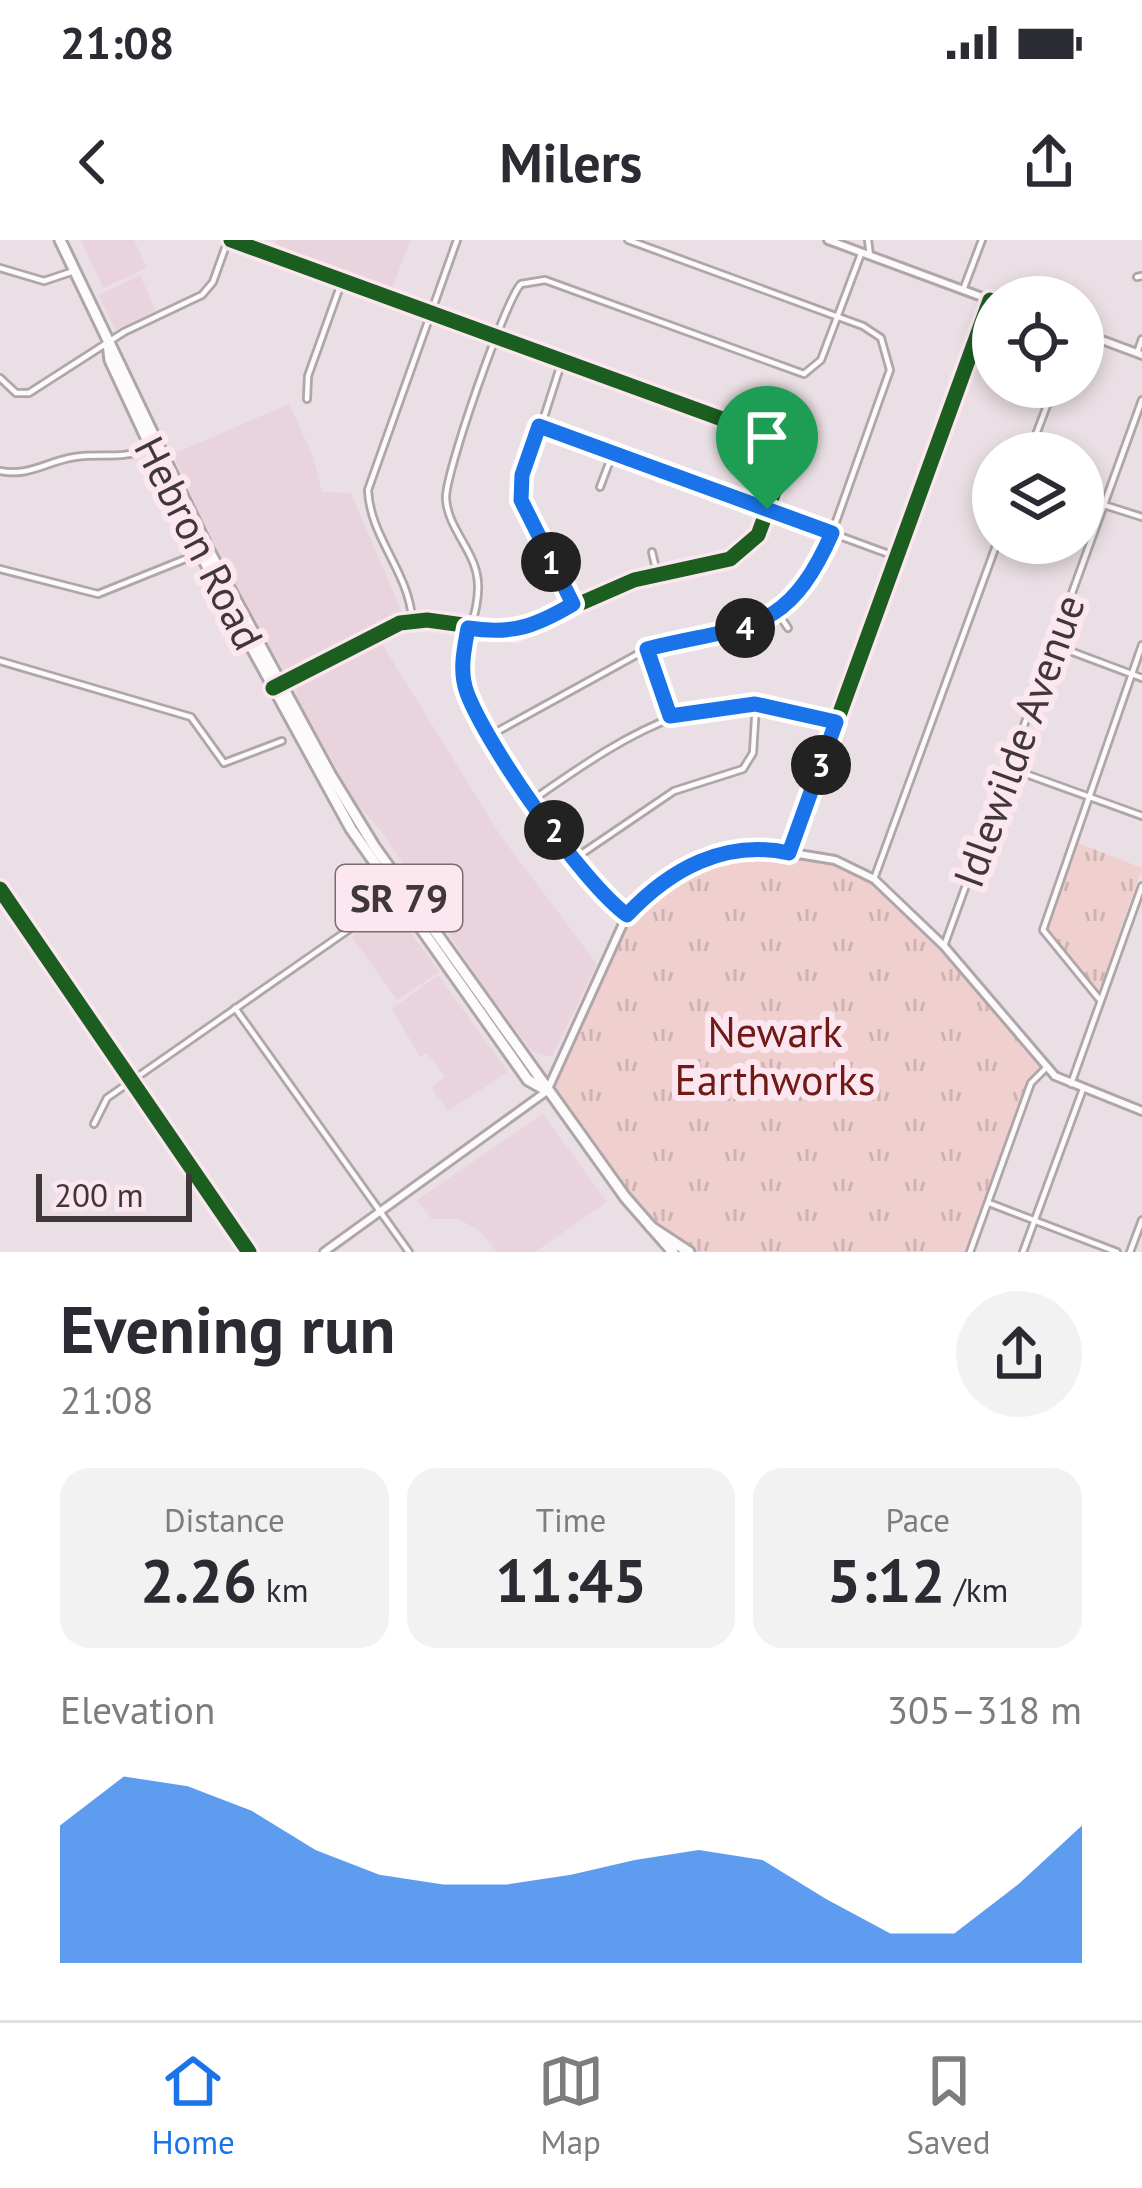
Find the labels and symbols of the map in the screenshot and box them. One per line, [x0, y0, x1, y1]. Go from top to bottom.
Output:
pin [716, 386, 818, 509]
street label: Hebron Road [122, 427, 277, 659]
pin: 1 [521, 532, 581, 592]
street label: Idlewilde Avenue [940, 587, 1097, 895]
pin: 4 [715, 598, 775, 658]
pin: 3 [791, 735, 851, 795]
pin: 2 [524, 800, 584, 860]
road number: SR 79 [336, 865, 462, 931]
park label: Newark Earthworks [674, 1004, 876, 1107]
scale bar [36, 1168, 192, 1221]

